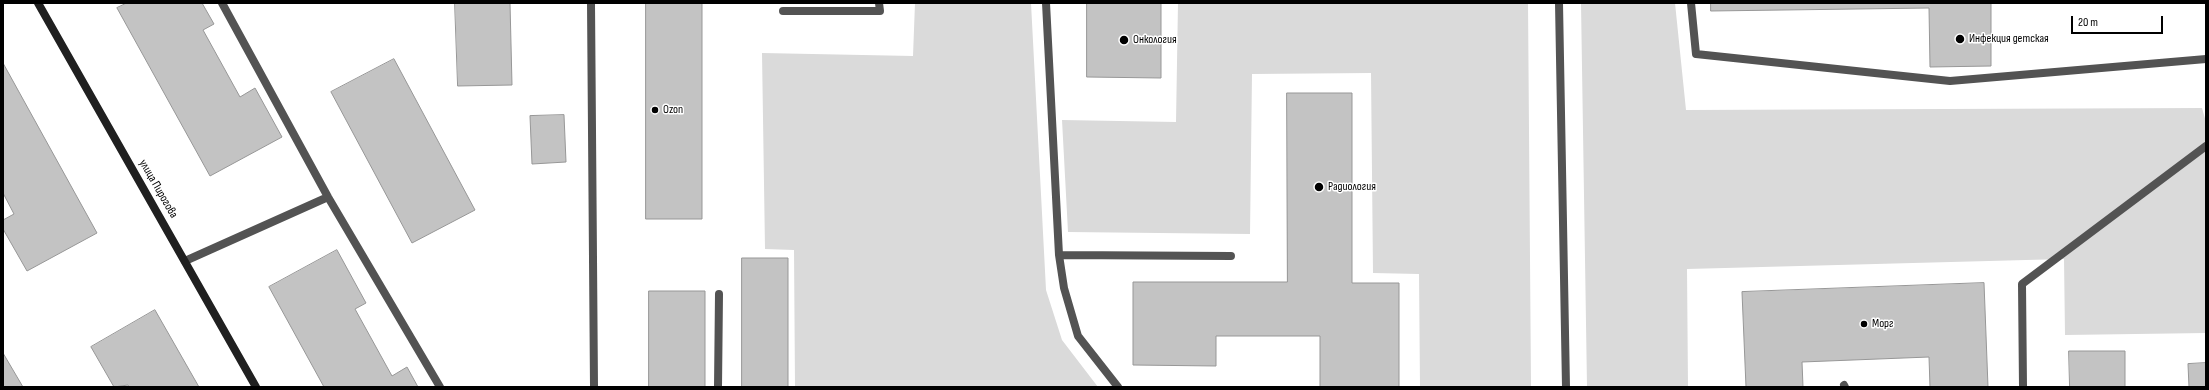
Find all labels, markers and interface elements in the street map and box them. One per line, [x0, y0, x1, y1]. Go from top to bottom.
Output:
scale bar [2073, 8, 2165, 34]
text: 20 m [2078, 15, 2098, 30]
place label: Инфекция детская [1969, 32, 2049, 46]
place label: Онкология [1133, 33, 1177, 47]
marker: Инфекция детская [1954, 33, 1966, 45]
marker: Онкология [1118, 34, 1130, 46]
place label: Ozon [663, 103, 683, 117]
marker: Ozon [650, 105, 660, 115]
street label: улица Пирогова [135, 157, 181, 221]
place label: Радиология [1328, 180, 1376, 194]
marker: Радиология [1313, 181, 1325, 193]
place label: Морг [1872, 317, 1894, 331]
marker: Морг [1859, 319, 1869, 329]

